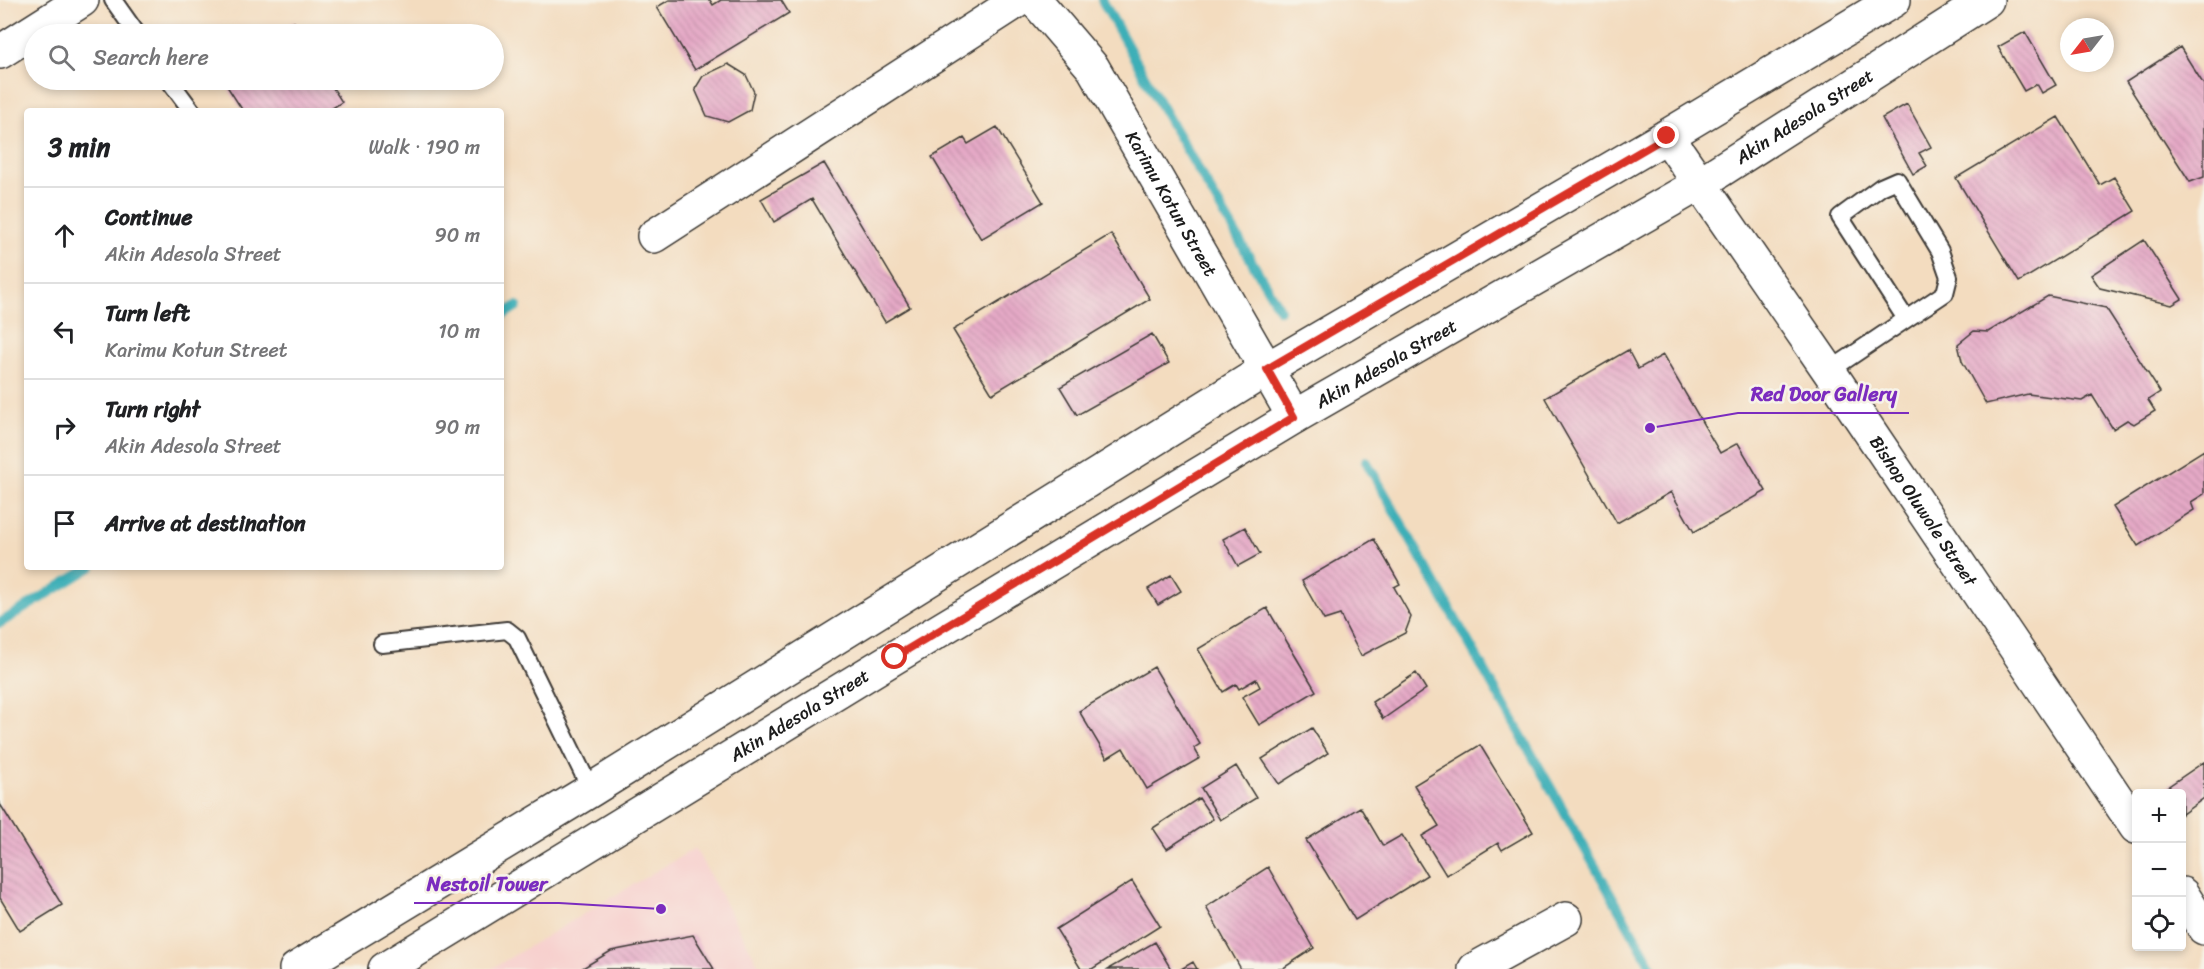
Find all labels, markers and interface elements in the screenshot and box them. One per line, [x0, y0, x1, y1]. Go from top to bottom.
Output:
north arrow [2060, 18, 2114, 72]
search box [24, 24, 504, 90]
text: Search here [93, 38, 209, 77]
icon: search [45, 41, 78, 74]
street label: Akin Adesola Street [1728, 60, 1880, 173]
route end [1653, 122, 1679, 148]
text: 3 min [48, 124, 110, 170]
street label: Karimu Kotun Street [1116, 125, 1226, 283]
text: Walk · 190 m [368, 130, 480, 165]
text: Continue [105, 198, 193, 237]
text: 90 m [435, 218, 480, 253]
icon: ahead [48, 219, 81, 252]
text: Akin Adesola Street [105, 237, 282, 272]
text: Turn left [105, 294, 190, 333]
street label: Akin Adesola Street [1309, 310, 1463, 418]
text: 10 m [438, 314, 480, 349]
icon: left [48, 315, 81, 348]
text: Karimu Kotun Street [105, 333, 287, 368]
callout: Red Door Gallery [1738, 375, 1909, 413]
text: Red Door Gallery [1750, 377, 1898, 412]
text: Turn right [105, 390, 200, 429]
text: 90 m [435, 410, 480, 445]
icon: right [48, 411, 81, 444]
text: Akin Adesola Street [105, 429, 282, 464]
street label: Bishop Oluwole Street [1861, 429, 1986, 594]
text: Arrive at destination [105, 504, 306, 543]
icon: arrive [48, 507, 81, 540]
route start [881, 643, 907, 669]
street label: Akin Adesola Street [723, 660, 876, 771]
map controls [2132, 789, 2186, 951]
button: + [2132, 789, 2186, 843]
button: − [2132, 843, 2186, 897]
callout: Nestoil Tower [414, 865, 559, 903]
text: Nestoil Tower [426, 867, 549, 902]
button: locate [2132, 897, 2186, 951]

